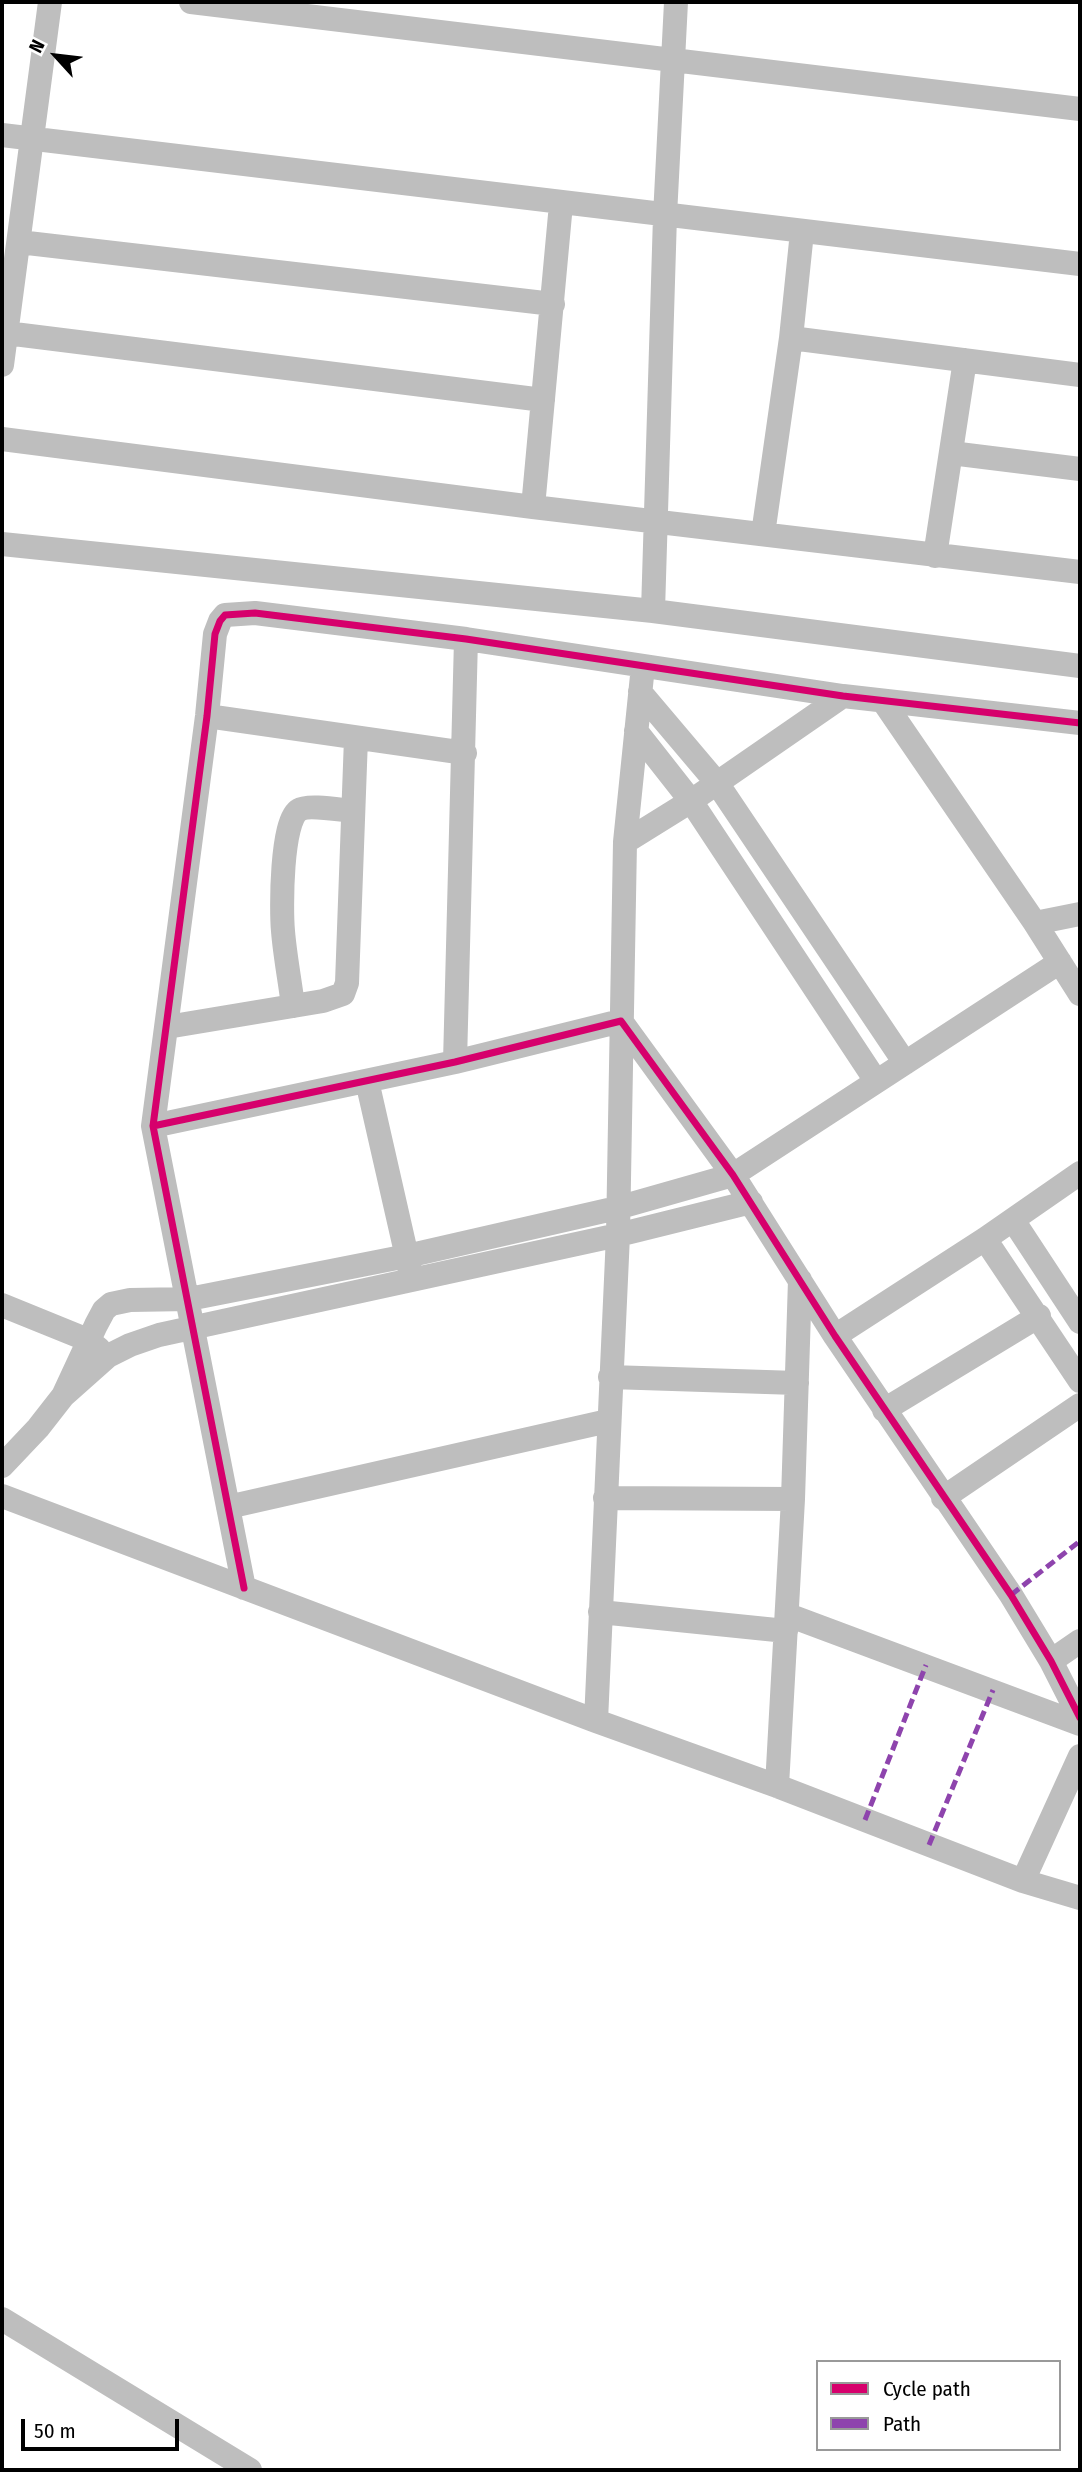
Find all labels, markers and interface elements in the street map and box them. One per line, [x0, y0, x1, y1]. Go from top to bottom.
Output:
north arrow [21, 21, 91, 91]
text: N [24, 36, 50, 57]
legend [816, 2360, 1061, 2451]
text: Cycle path [883, 2376, 971, 2402]
scale bar [24, 2406, 182, 2450]
text: Path [883, 2411, 921, 2437]
text: 50 m [34, 2418, 76, 2444]

